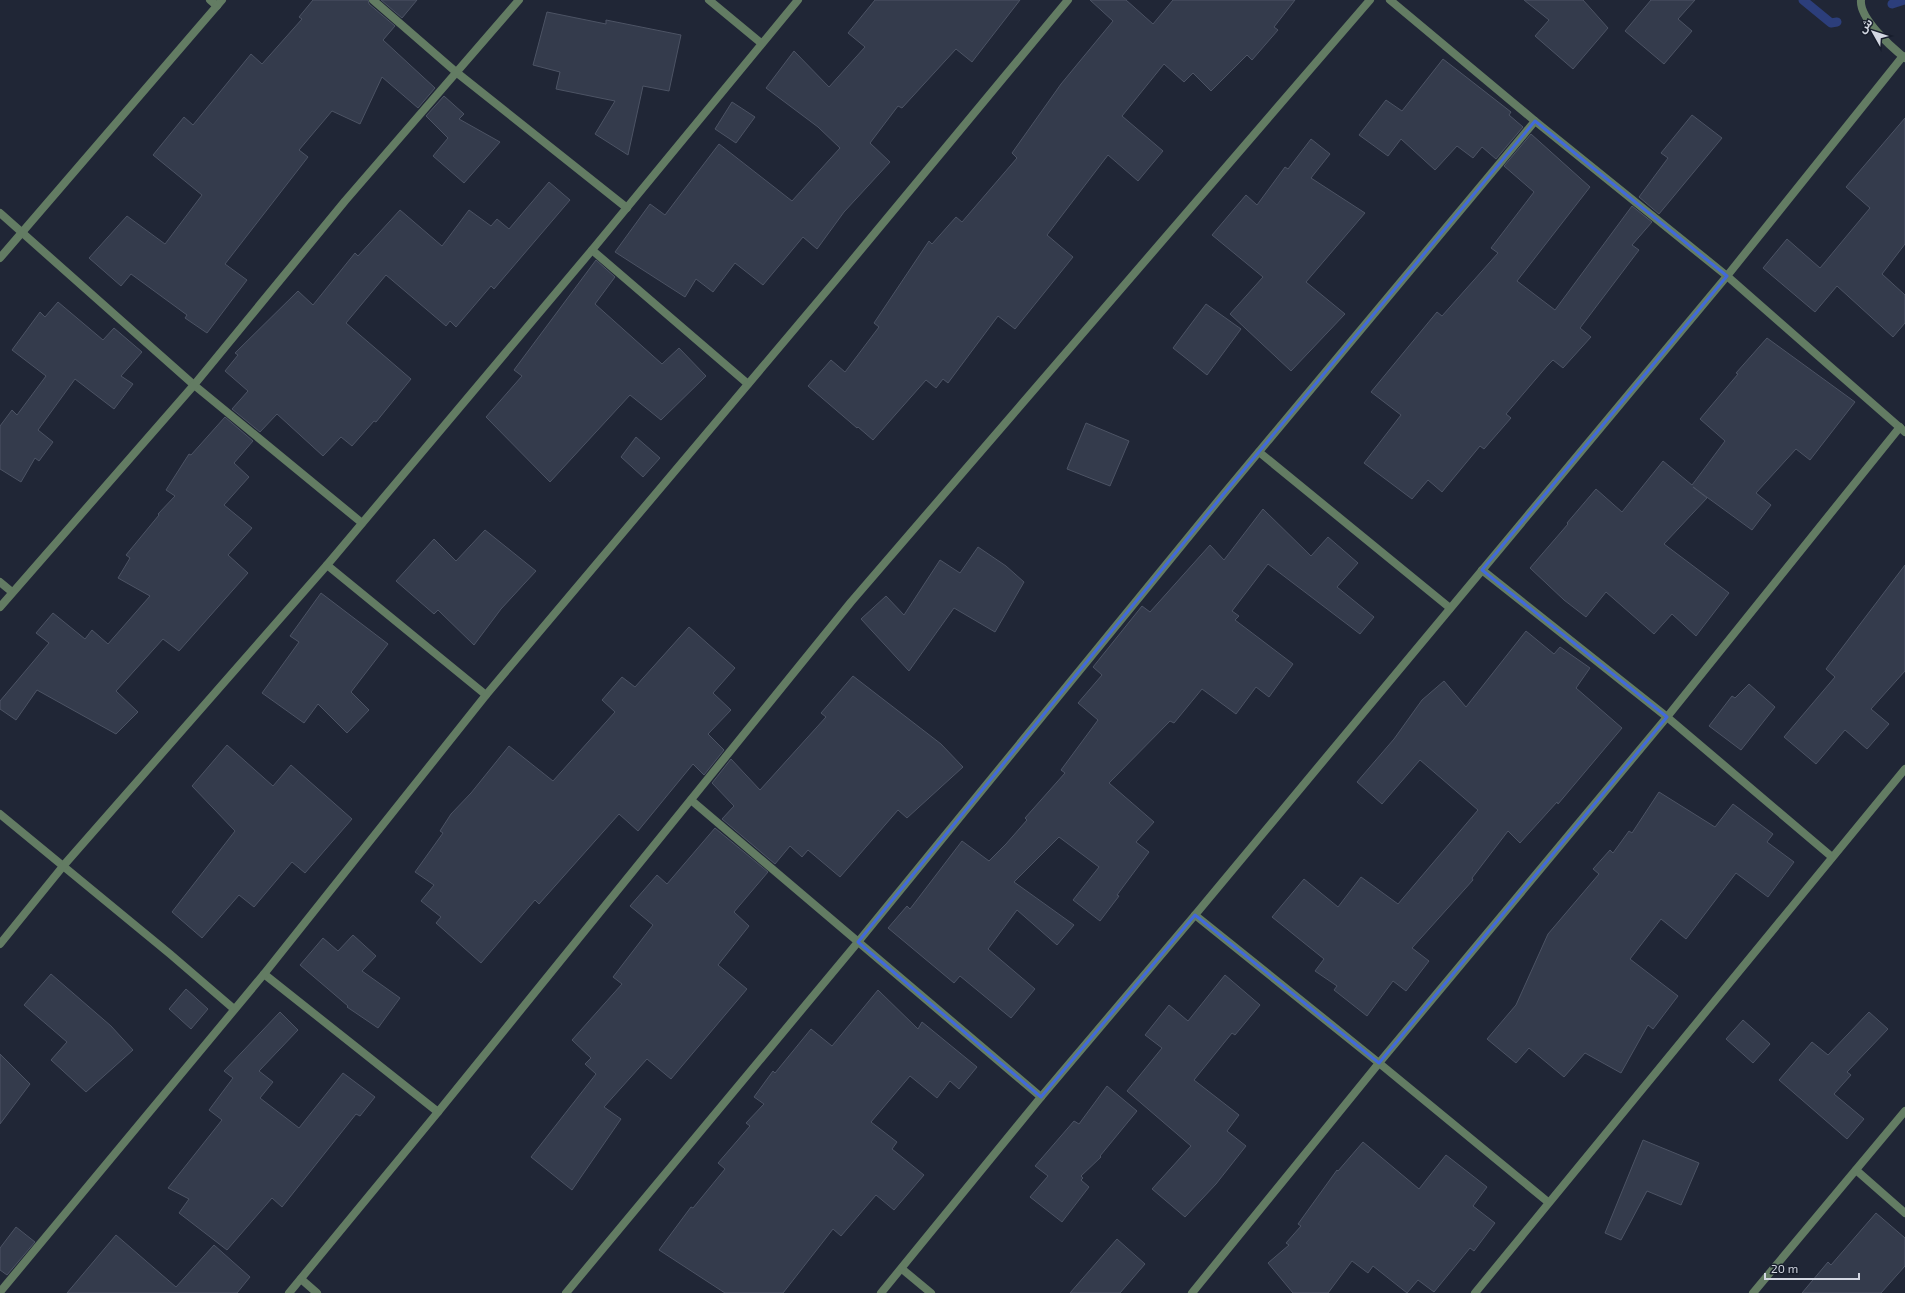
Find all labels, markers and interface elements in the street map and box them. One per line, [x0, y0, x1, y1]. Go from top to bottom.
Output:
north arrow [1853, 12, 1893, 52]
text: ش [1855, 15, 1875, 36]
scale bar [1765, 1255, 1859, 1281]
text: 20 m [1771, 1261, 1798, 1275]

